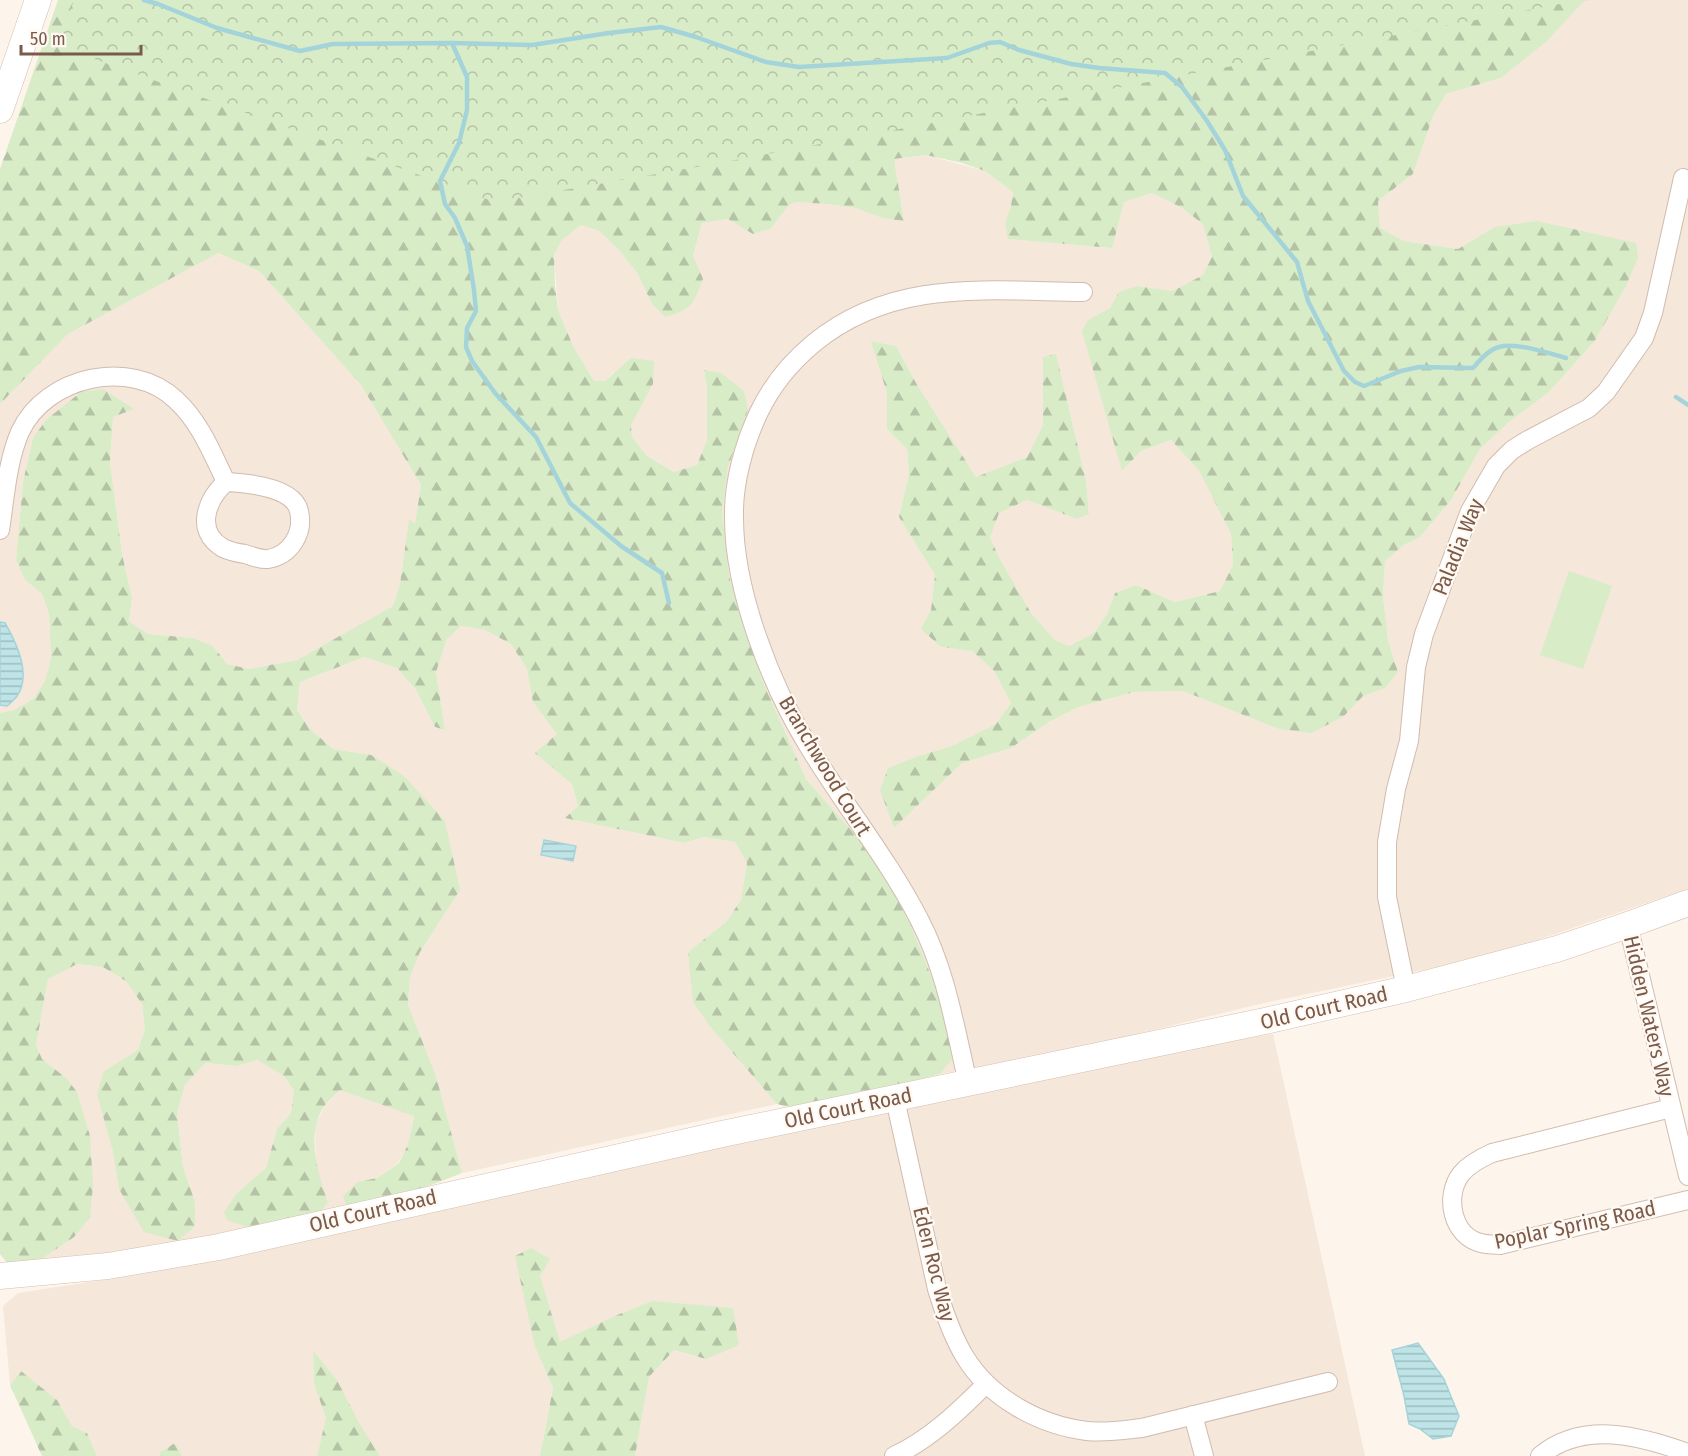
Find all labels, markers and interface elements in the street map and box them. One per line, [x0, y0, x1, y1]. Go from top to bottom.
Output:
scale bar [21, 18, 141, 56]
text: 50 m [30, 28, 66, 50]
street label: Paladia Way [1427, 494, 1489, 599]
street label: Branchwood Court [773, 692, 877, 841]
street label: Hidden Waters Way [1618, 933, 1680, 1100]
street label: Old Court Road [1258, 981, 1390, 1035]
street label: Old Court Road [782, 1082, 914, 1134]
street label: Old Court Road [307, 1184, 439, 1238]
street label: Poplar Spring Road [1492, 1195, 1658, 1255]
street label: Eden Roc Way [907, 1204, 961, 1325]

